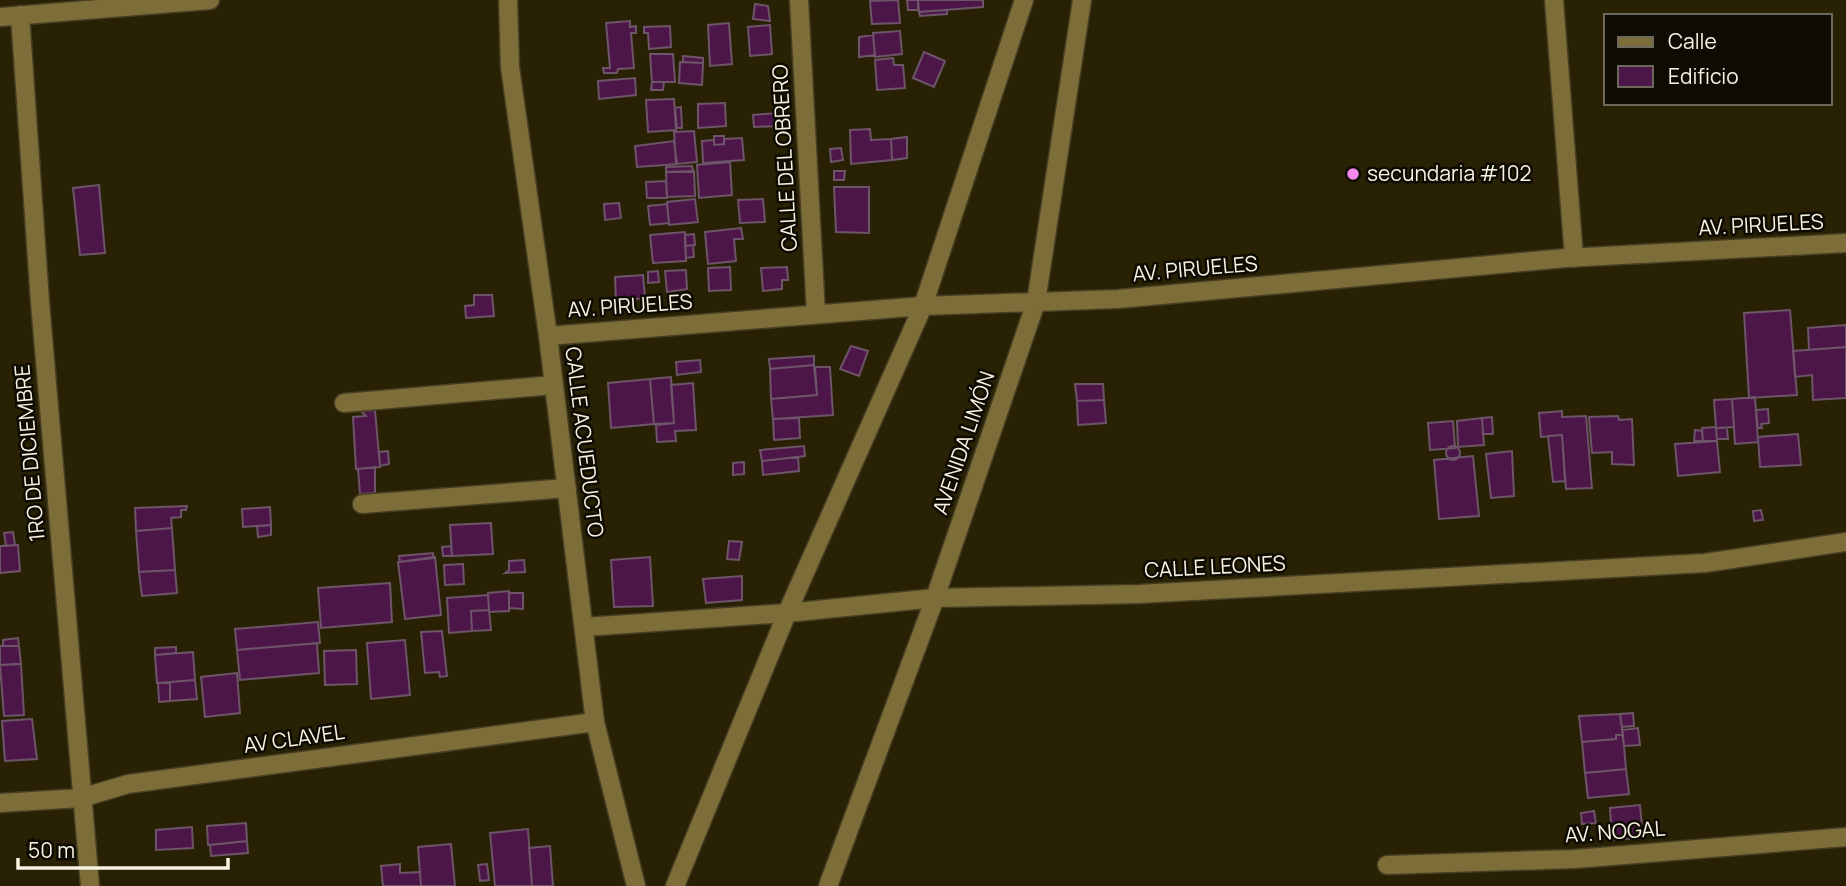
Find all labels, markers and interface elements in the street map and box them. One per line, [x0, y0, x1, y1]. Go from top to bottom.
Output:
legend [1604, 14, 1832, 105]
text: Calle [1668, 27, 1717, 55]
text: Edificio [1668, 62, 1739, 90]
street label: CALLE DEL OBRERO [765, 64, 803, 252]
place label: secundaria #102 [1367, 159, 1532, 187]
marker: secundaria #102 [1345, 166, 1361, 182]
street label: AV. PIRUELES [1698, 207, 1824, 241]
street label: AV. PIRUELES [1131, 249, 1259, 287]
street label: AV. PIRUELES [566, 287, 693, 323]
street label: CALLE ACUEDUCTO [559, 345, 611, 539]
street label: 1RO DE DICIEMBRE [7, 363, 51, 543]
street label: AVENIDA LIMÓN [925, 367, 1001, 518]
street label: CALLE LEONES [1144, 548, 1286, 584]
street label: AV CLAVEL [242, 717, 346, 759]
street label: AV. NOGAL [1564, 814, 1666, 848]
scale bar [18, 826, 228, 870]
text: 50 m [28, 836, 75, 864]

